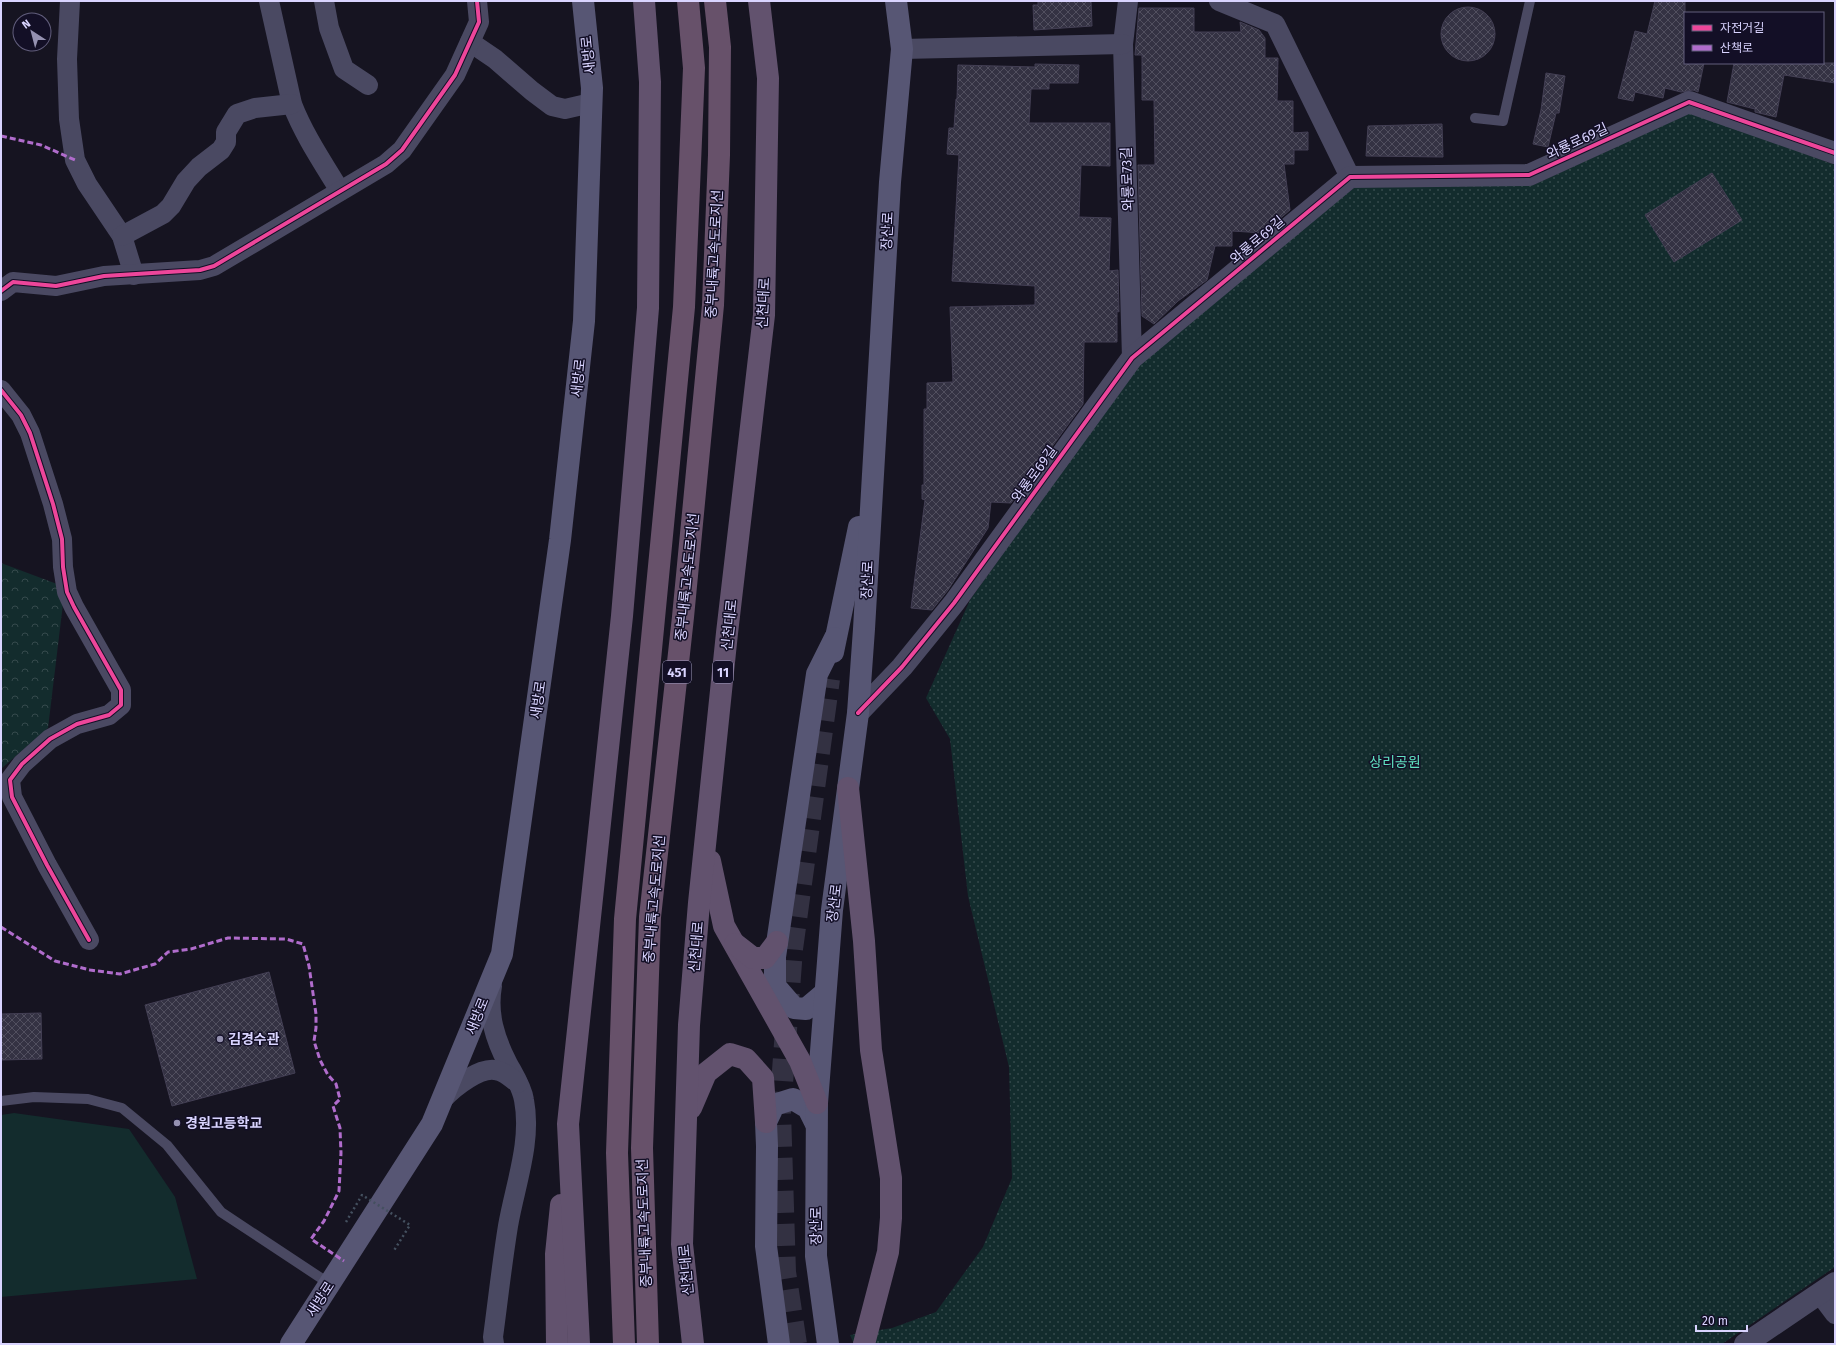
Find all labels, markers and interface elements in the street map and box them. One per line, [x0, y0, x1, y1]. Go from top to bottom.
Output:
north arrow [12, 12, 52, 52]
legend [1684, 12, 1824, 64]
text: N [20, 17, 33, 32]
text: 자전거길 [1720, 21, 1764, 35]
street label: 새방로 [578, 35, 599, 75]
text: 산책로 [1720, 41, 1753, 55]
street label: 와룡로69길 [1544, 120, 1611, 163]
street label: 와룡로73길 [1118, 146, 1137, 212]
street label: 중부내륙고속도로지선 [703, 189, 726, 319]
street label: 장산로 [878, 211, 897, 251]
street label: 와룡로69길 [1227, 213, 1288, 268]
street label: 신천대로 [754, 277, 773, 329]
street label: 새방로 [568, 358, 589, 398]
street label: 와룡로69길 [1008, 443, 1061, 506]
street label: 중부내륙고속도로지선 [672, 512, 703, 642]
street label: 장산로 [858, 560, 877, 600]
street label: 신천대로 [718, 598, 741, 652]
road number: 451 [663, 661, 691, 683]
road number: 11 [713, 661, 733, 683]
street label: 새방로 [527, 680, 550, 720]
park label: 상리공원 [1369, 754, 1421, 771]
street label: 중부내륙고속도로지선 [640, 834, 669, 964]
street label: 장산로 [824, 883, 845, 923]
street label: 신천대로 [686, 921, 707, 973]
street label: 새방로 [462, 995, 493, 1037]
place label: 김경수관 [228, 1031, 280, 1048]
marker: 김경수관 [215, 1034, 225, 1044]
place label: 경원고등학교 [185, 1115, 262, 1132]
marker: 경원고등학교 [172, 1118, 182, 1128]
street label: 중부내륙고속도로지선 [634, 1158, 655, 1288]
street label: 장산로 [808, 1207, 825, 1245]
street label: 신천대로 [676, 1243, 697, 1296]
street label: 새방로 [303, 1278, 338, 1320]
scale bar [1696, 1307, 1747, 1333]
text: 20 m [1702, 1314, 1728, 1328]

